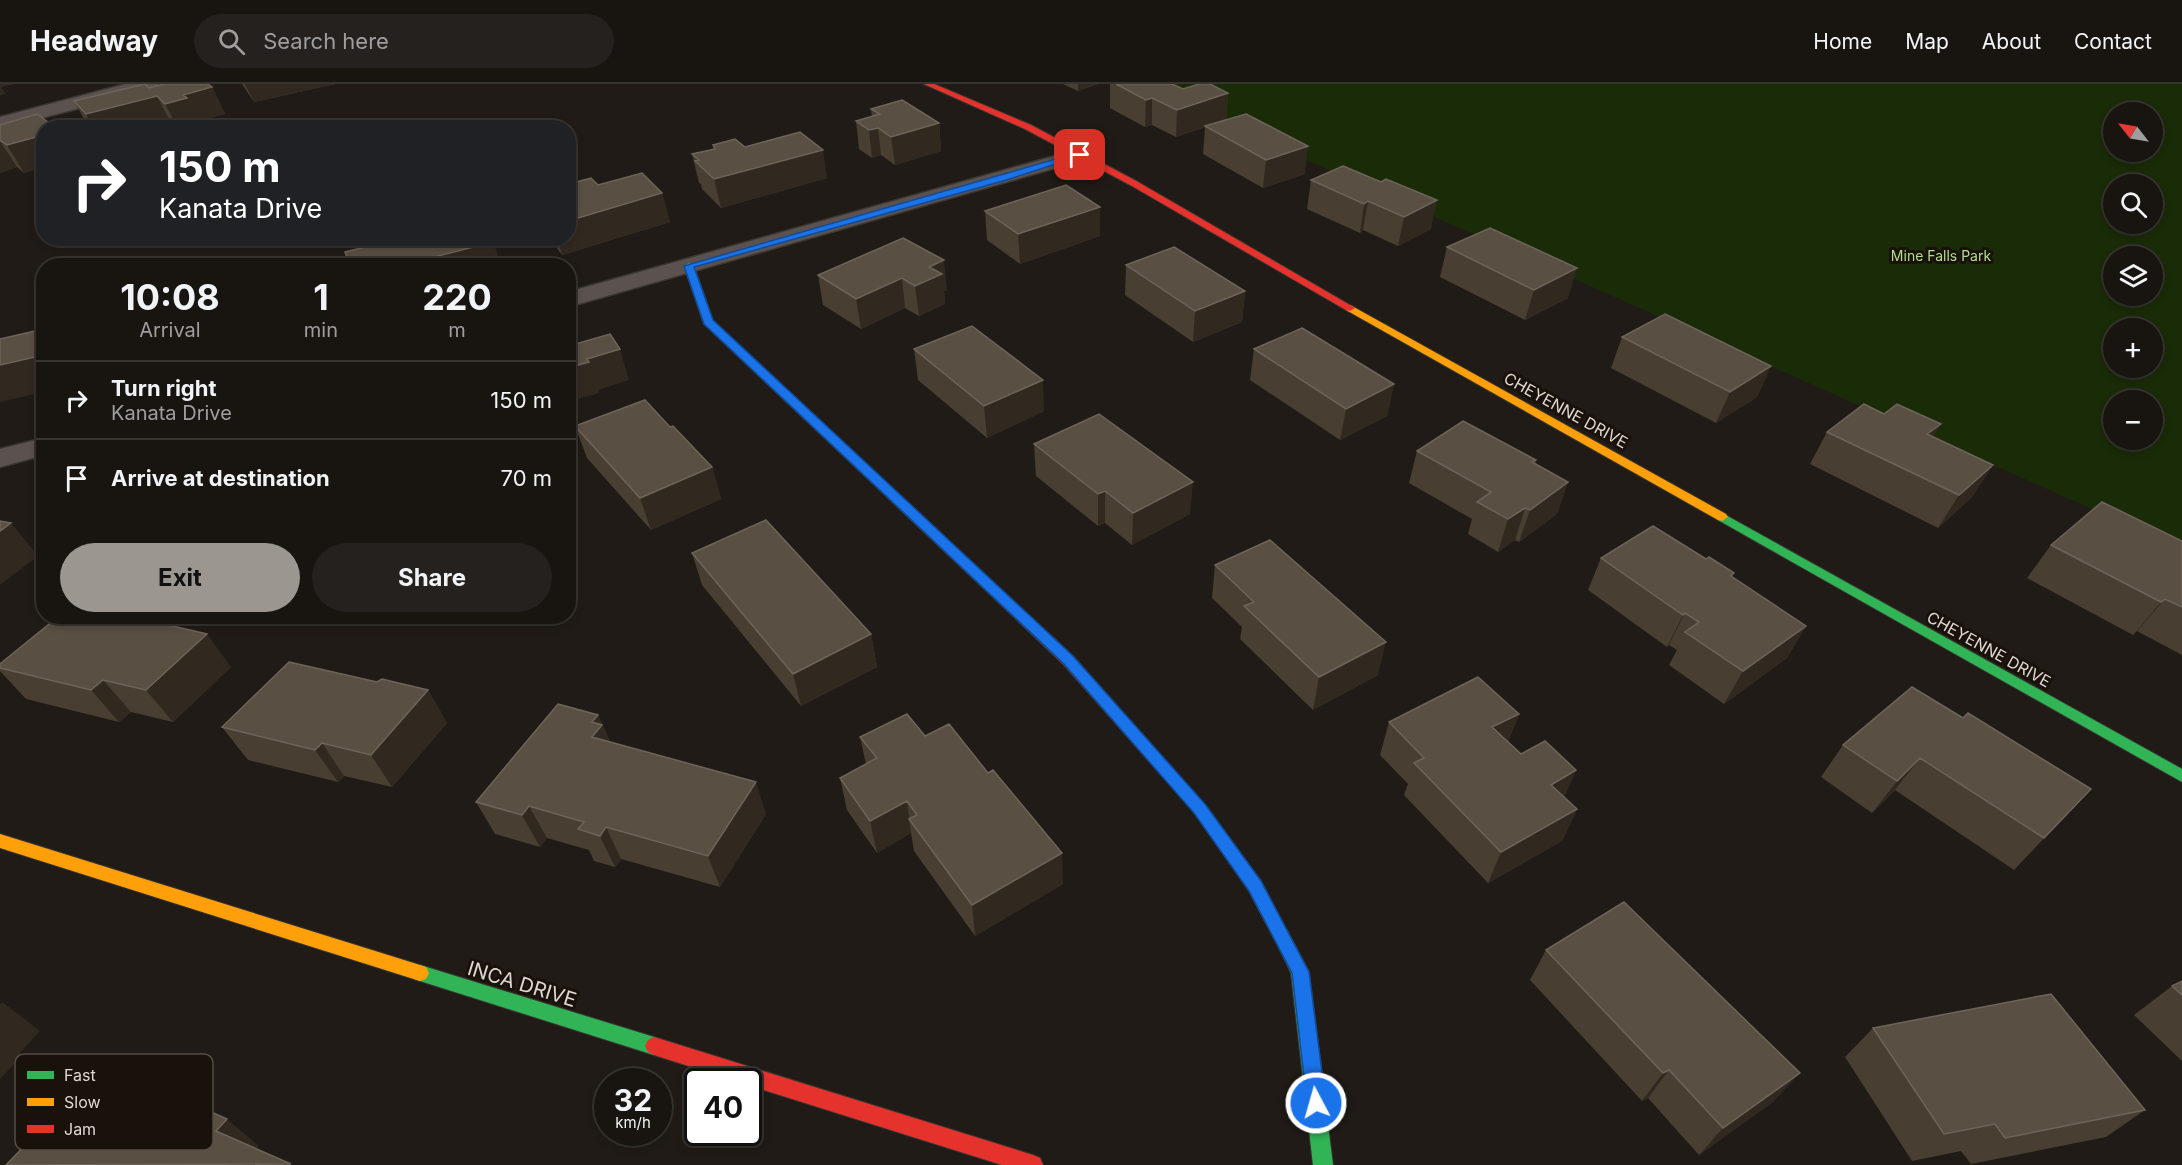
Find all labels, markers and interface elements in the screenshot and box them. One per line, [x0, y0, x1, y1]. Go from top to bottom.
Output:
search box [194, 14, 614, 68]
text: Headway [30, 24, 158, 58]
icon: search [215, 25, 248, 58]
text: Search here [263, 28, 389, 54]
text: Home [1813, 29, 1872, 54]
text: Map [1905, 29, 1949, 54]
text: About [1982, 29, 2041, 54]
text: Contact [2074, 29, 2152, 54]
north arrow [2103, 102, 2163, 162]
map controls [2103, 102, 2163, 450]
pin [1054, 129, 1105, 180]
icon: arrive [1063, 138, 1096, 171]
text: 150 m [159, 141, 281, 192]
icon: right [60, 144, 138, 222]
button: search [2103, 174, 2163, 234]
text: Kanata Drive [159, 192, 322, 225]
button: layers [2103, 246, 2163, 306]
park label: Mine Falls Park [1891, 247, 1991, 264]
text: 10:08 [120, 275, 220, 319]
text: 1 [313, 275, 329, 319]
text: 220 [422, 275, 492, 319]
text: Arrival [139, 318, 201, 342]
text: min [304, 318, 338, 342]
text: m [448, 318, 466, 342]
button: + [2103, 318, 2163, 378]
street label: CHEYENNE DRIVE [1500, 368, 1632, 452]
text: Turn right [111, 375, 217, 401]
icon: right [60, 384, 93, 417]
text: 150 m [490, 387, 552, 413]
button: − [2103, 390, 2163, 450]
text: Kanata Drive [111, 401, 232, 425]
icon: arrive [60, 462, 93, 495]
text: Arrive at destination [111, 465, 330, 491]
text: 70 m [501, 465, 552, 491]
button: Exit [60, 543, 300, 612]
button: Share [312, 543, 552, 612]
street label: CHEYENNE DRIVE [1923, 607, 2055, 691]
street label: INCA DRIVE [465, 956, 579, 1012]
legend [15, 1054, 213, 1150]
text: Fast [64, 1065, 96, 1085]
speed limit sign: 40 [684, 1068, 762, 1146]
position arrow [1284, 1071, 1348, 1135]
text: 32 [614, 1082, 652, 1118]
text: Slow [64, 1092, 101, 1112]
text: km/h [615, 1113, 651, 1132]
text: Jam [64, 1119, 96, 1139]

